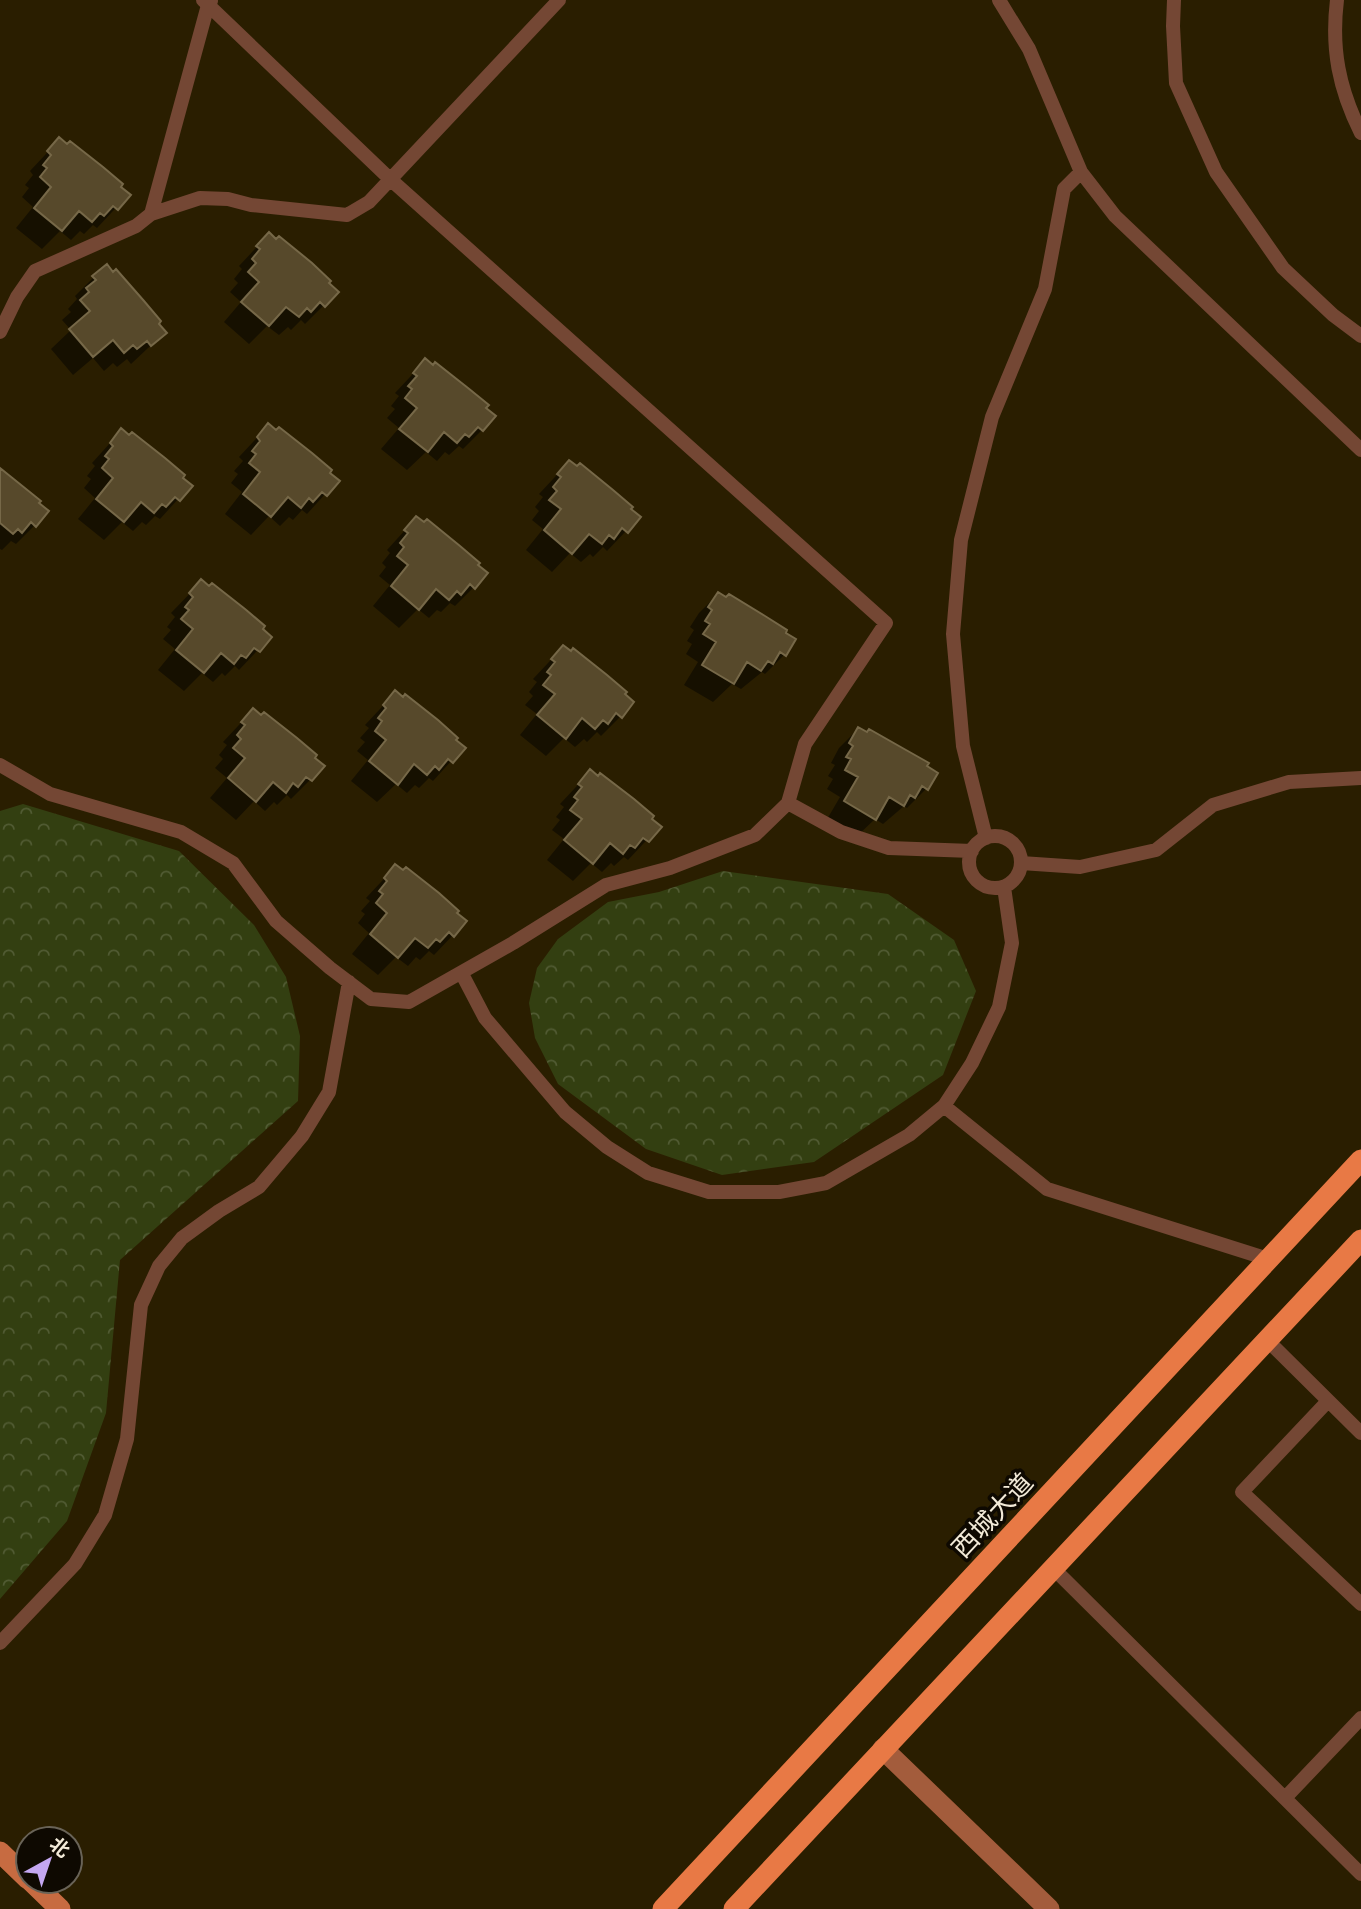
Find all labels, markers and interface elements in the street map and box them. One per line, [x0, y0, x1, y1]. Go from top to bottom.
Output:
street label: 西城大道 [944, 1466, 1040, 1564]
north arrow [14, 1825, 84, 1895]
text: 北 [45, 1832, 75, 1862]

